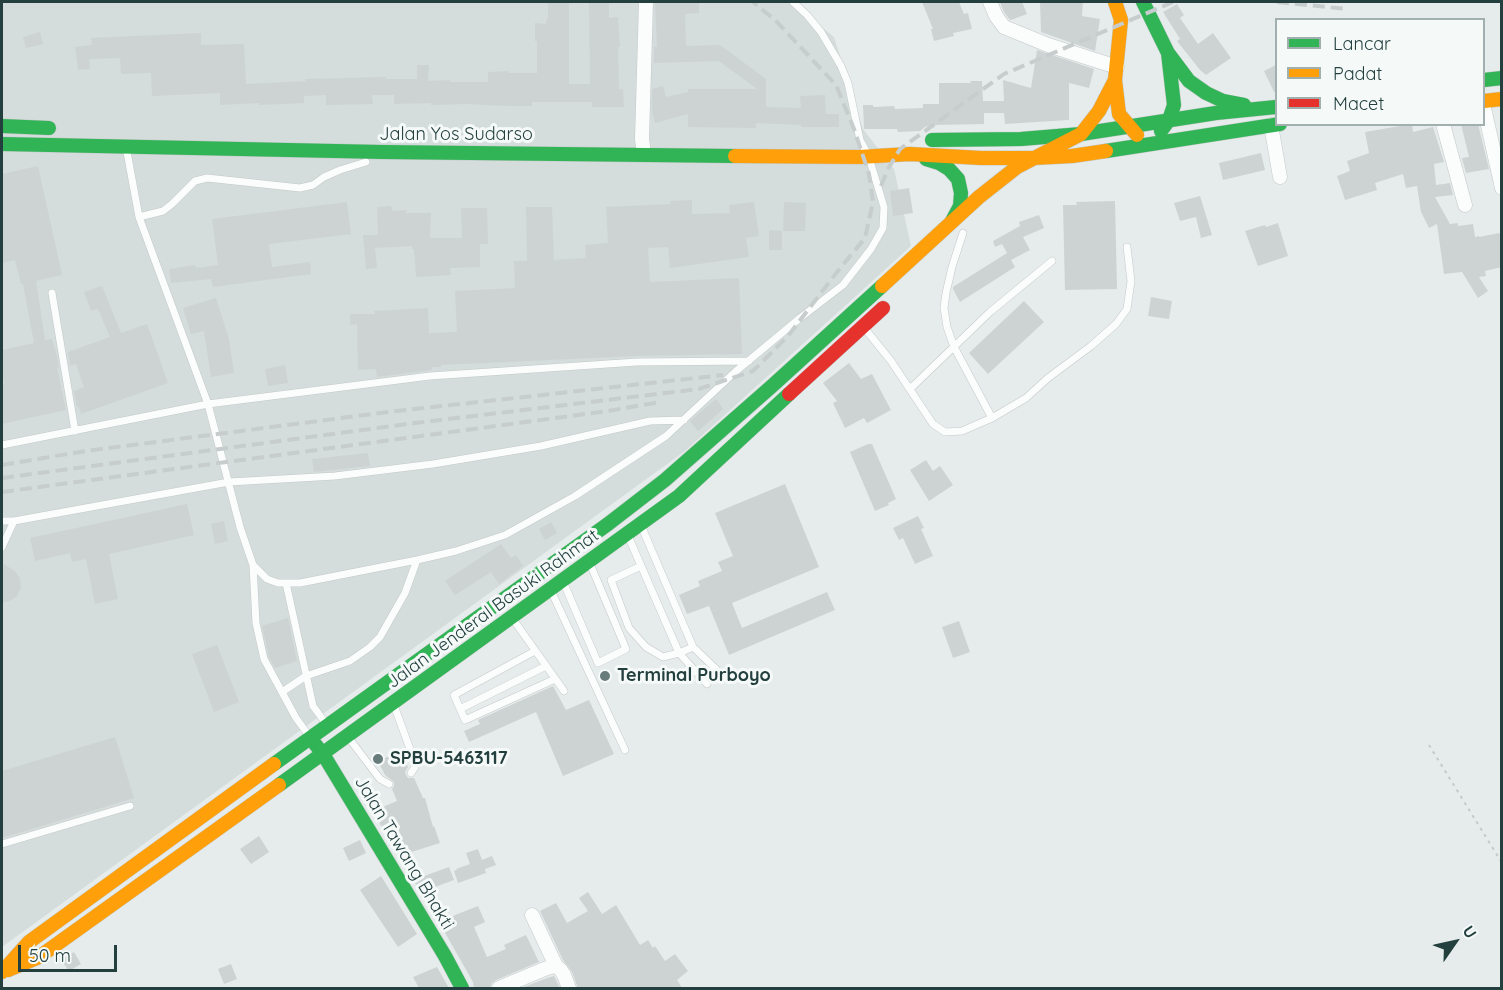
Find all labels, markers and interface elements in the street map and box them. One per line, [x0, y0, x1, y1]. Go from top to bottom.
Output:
legend [1275, 18, 1485, 126]
text: Lancar [1333, 32, 1391, 55]
text: Padat [1333, 62, 1382, 85]
text: Macet [1333, 92, 1384, 115]
street label: Jalan Yos Sudarso [379, 124, 533, 146]
street label: Jalan Jenderal Basuki Rahmat [383, 525, 603, 693]
place label: Terminal Purboyo [617, 665, 771, 687]
marker: Terminal Purboyo [598, 669, 612, 683]
place label: SPBU-5463117 [390, 748, 508, 770]
marker: SPBU-5463117 [371, 752, 385, 766]
street label: Jalan Tawang Bhakti [350, 772, 458, 934]
north arrow [1425, 912, 1485, 972]
text: U [1458, 922, 1481, 942]
scale bar [21, 933, 120, 971]
text: 50 m [29, 944, 71, 967]

